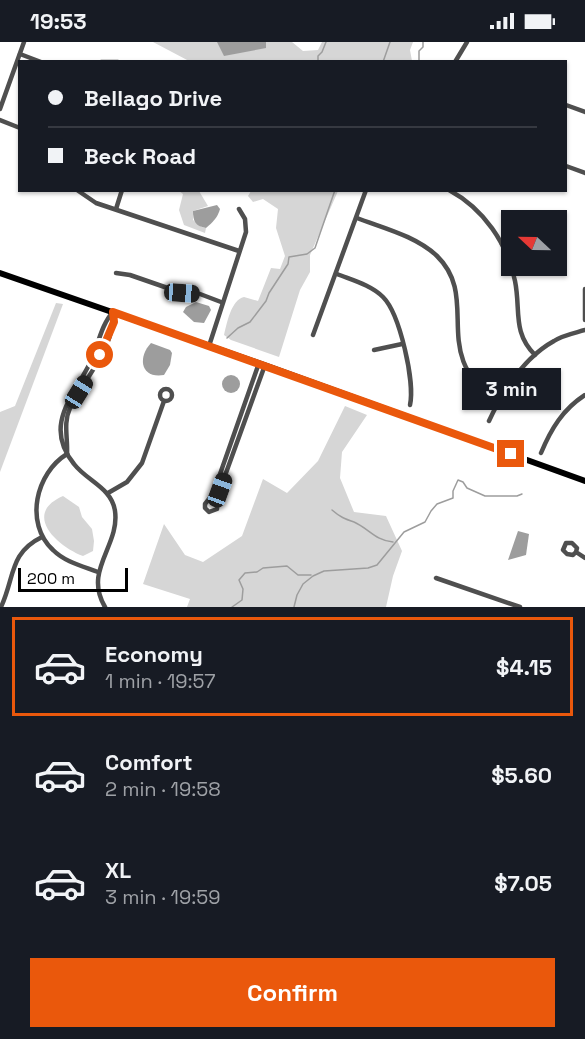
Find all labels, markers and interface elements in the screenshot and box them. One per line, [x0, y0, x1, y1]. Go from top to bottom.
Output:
text: 19:53 [30, 7, 87, 35]
text: Bellago Drive [84, 84, 222, 112]
text: Beck Road [84, 142, 196, 170]
north arrow [501, 210, 567, 276]
map controls [501, 210, 567, 276]
car [163, 283, 201, 303]
route start [86, 341, 113, 368]
callout: 3 min [462, 367, 560, 409]
car [62, 372, 96, 412]
text: 3 min [486, 376, 537, 402]
route end [497, 440, 524, 467]
car [205, 470, 235, 510]
scale bar [18, 565, 128, 592]
text: 200 m [27, 568, 75, 589]
icon: car [33, 640, 87, 694]
text: Economy [105, 640, 203, 668]
text: $4.15 [496, 653, 552, 681]
text: 1 min · 19:57 [105, 668, 216, 694]
icon: car [33, 748, 87, 802]
text: Comfort [105, 748, 193, 776]
text: $5.60 [491, 761, 552, 789]
text: 2 min · 19:58 [105, 776, 221, 802]
icon: car [33, 856, 87, 910]
text: XL [105, 856, 131, 884]
text: $7.05 [494, 869, 552, 897]
text: 3 min · 19:59 [105, 884, 220, 910]
button: Confirm [30, 958, 555, 1027]

